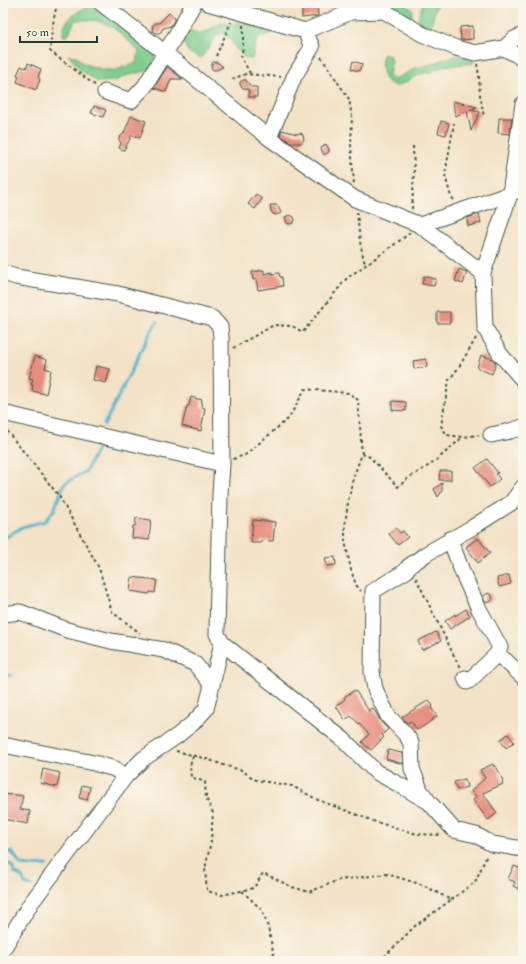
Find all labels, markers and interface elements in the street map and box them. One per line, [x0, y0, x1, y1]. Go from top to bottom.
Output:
scale bar [20, 18, 97, 44]
text: 50 m [26, 25, 50, 40]

